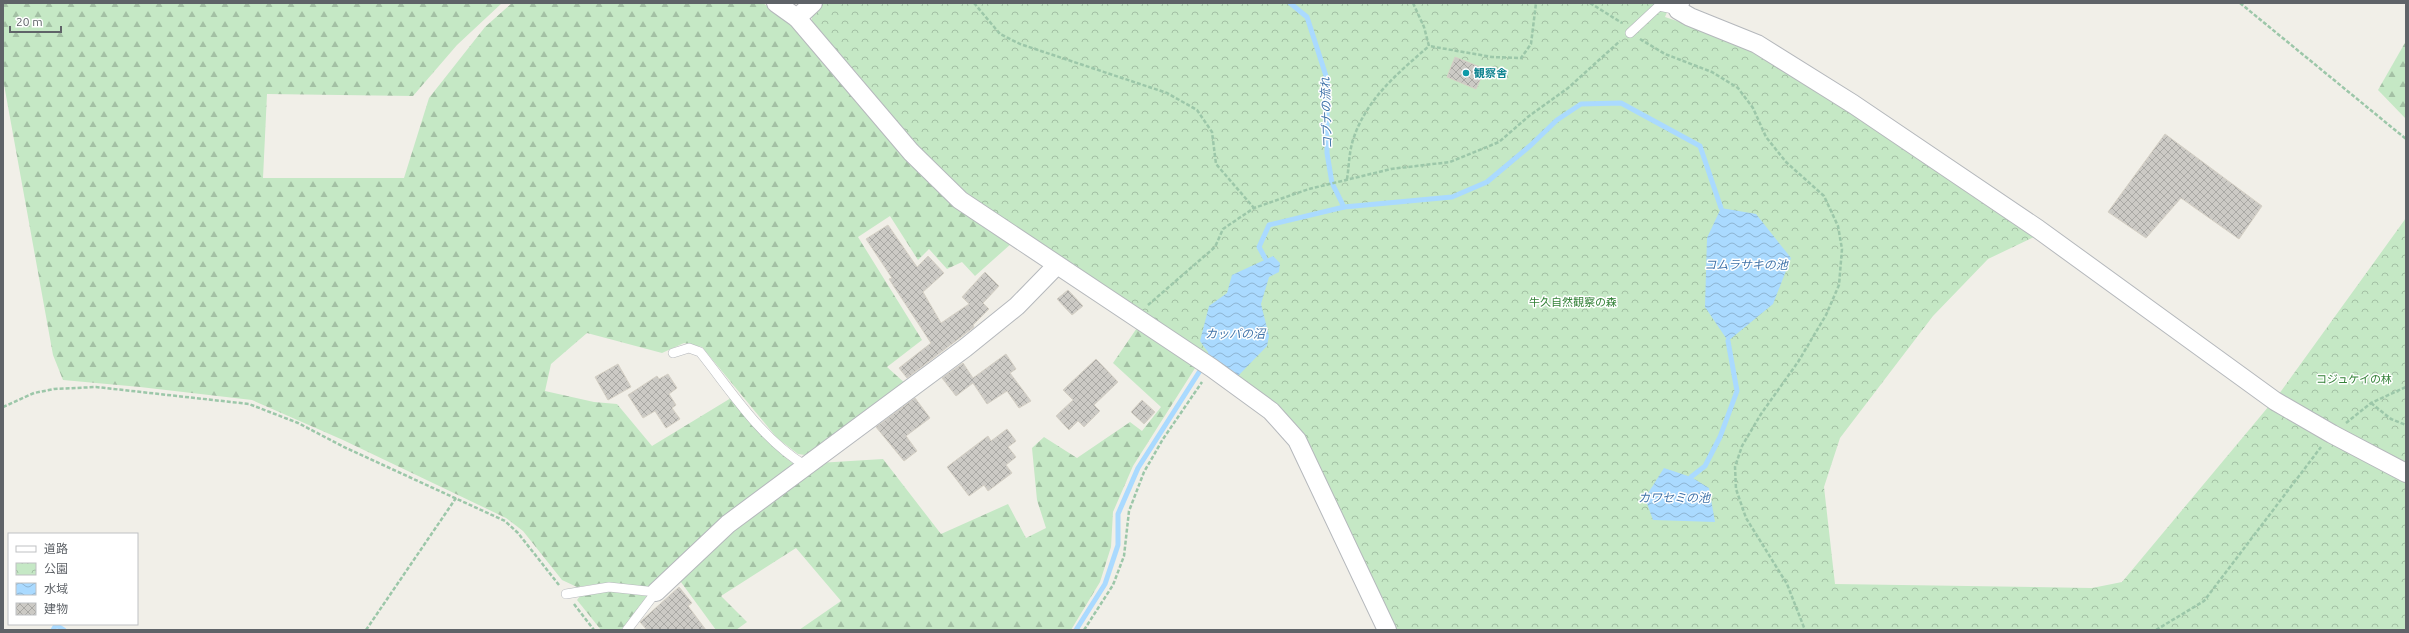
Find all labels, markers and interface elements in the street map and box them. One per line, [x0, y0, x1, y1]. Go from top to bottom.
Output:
scale bar [10, 8, 61, 34]
text: 20 m [16, 15, 43, 28]
place label: 観察舎 [1474, 67, 1508, 79]
marker: 観察舎 [1461, 68, 1471, 78]
water label: コブナの流れ [1318, 76, 1334, 149]
water label: コムラサキの池 [1704, 258, 1789, 271]
park label: 牛久自然観察の森 [1529, 296, 1617, 308]
water label: カッパの沼 [1205, 327, 1267, 340]
park label: コジュケイの林 [2316, 373, 2392, 385]
water label: カワセミの池 [1638, 491, 1711, 504]
legend [8, 533, 138, 625]
text: 道路 [44, 542, 68, 555]
text: 公園 [44, 562, 68, 575]
text: 水域 [44, 582, 68, 595]
text: 建物 [44, 602, 68, 615]

